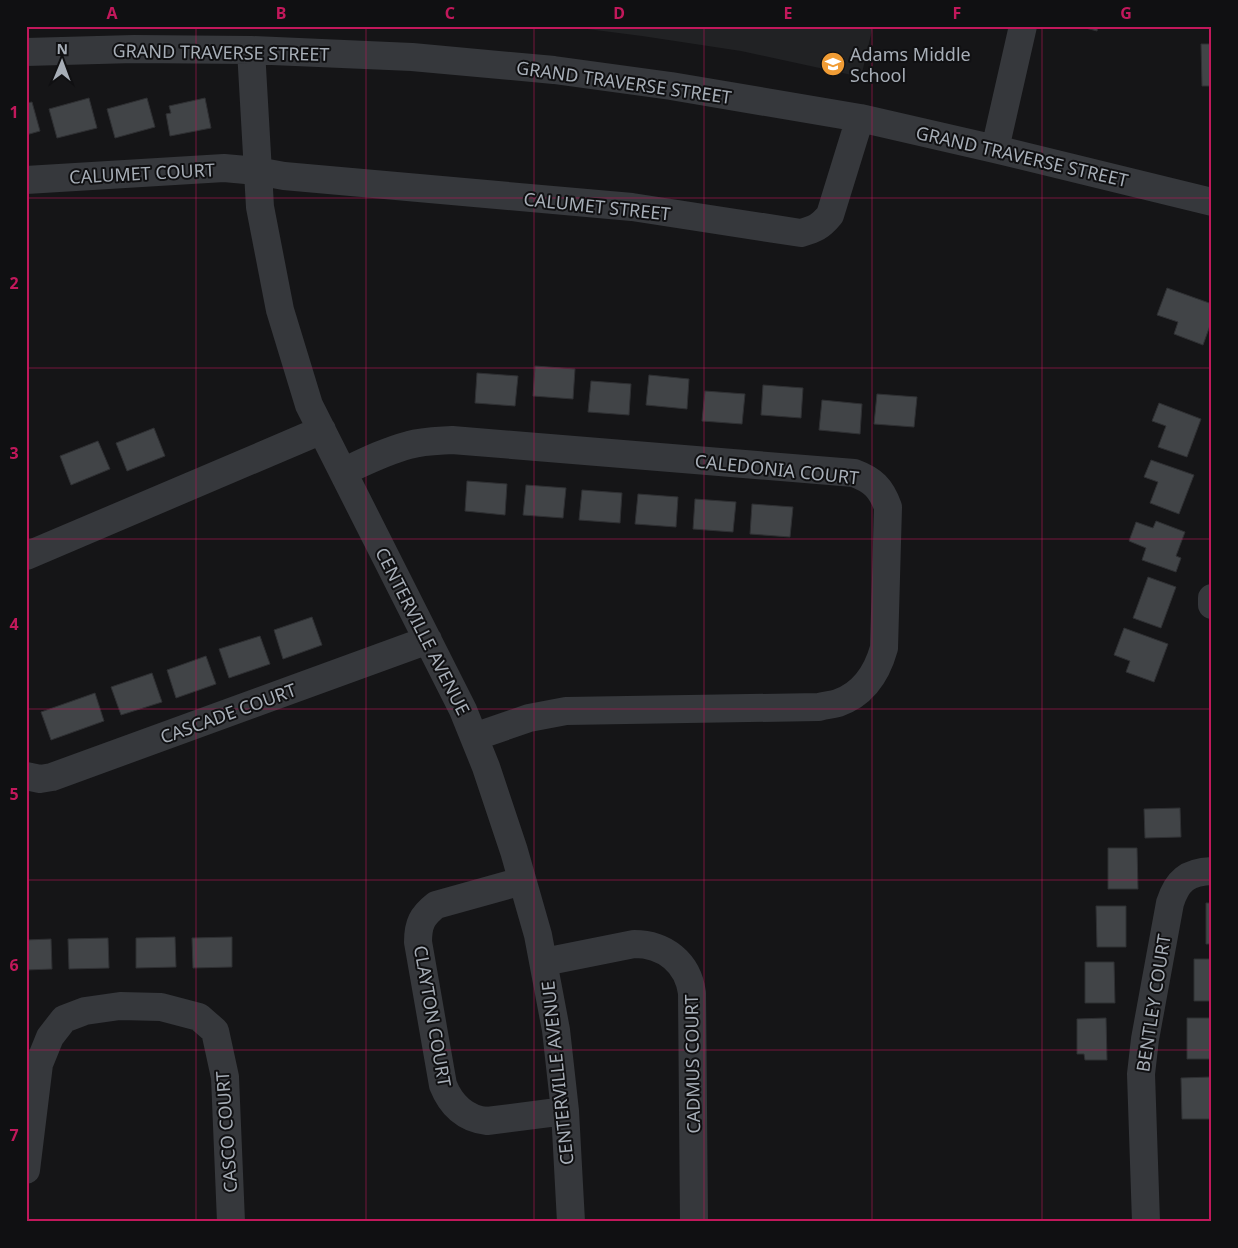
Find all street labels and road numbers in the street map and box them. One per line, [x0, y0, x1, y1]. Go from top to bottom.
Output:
street label: GRAND TRAVERSE STREET [112, 38, 330, 66]
street label: GRAND TRAVERSE STREET [515, 55, 733, 109]
street label: GRAND TRAVERSE STREET [914, 120, 1130, 192]
street label: CALUMET COURT [69, 157, 215, 189]
street label: CALUMET STREET [522, 186, 672, 226]
street label: CALEDONIA COURT [694, 448, 860, 490]
street label: CENTERVILLE AVENUE [370, 543, 476, 719]
street label: CASCADE COURT [157, 677, 299, 749]
street label: BENTLEY COURT [1130, 932, 1176, 1074]
street label: CLAYTON COURT [409, 944, 457, 1088]
street label: CENTERVILLE AVENUE [535, 980, 579, 1166]
street label: CADMUS COURT [679, 994, 705, 1134]
street label: CASCO COURT [210, 1070, 242, 1194]

